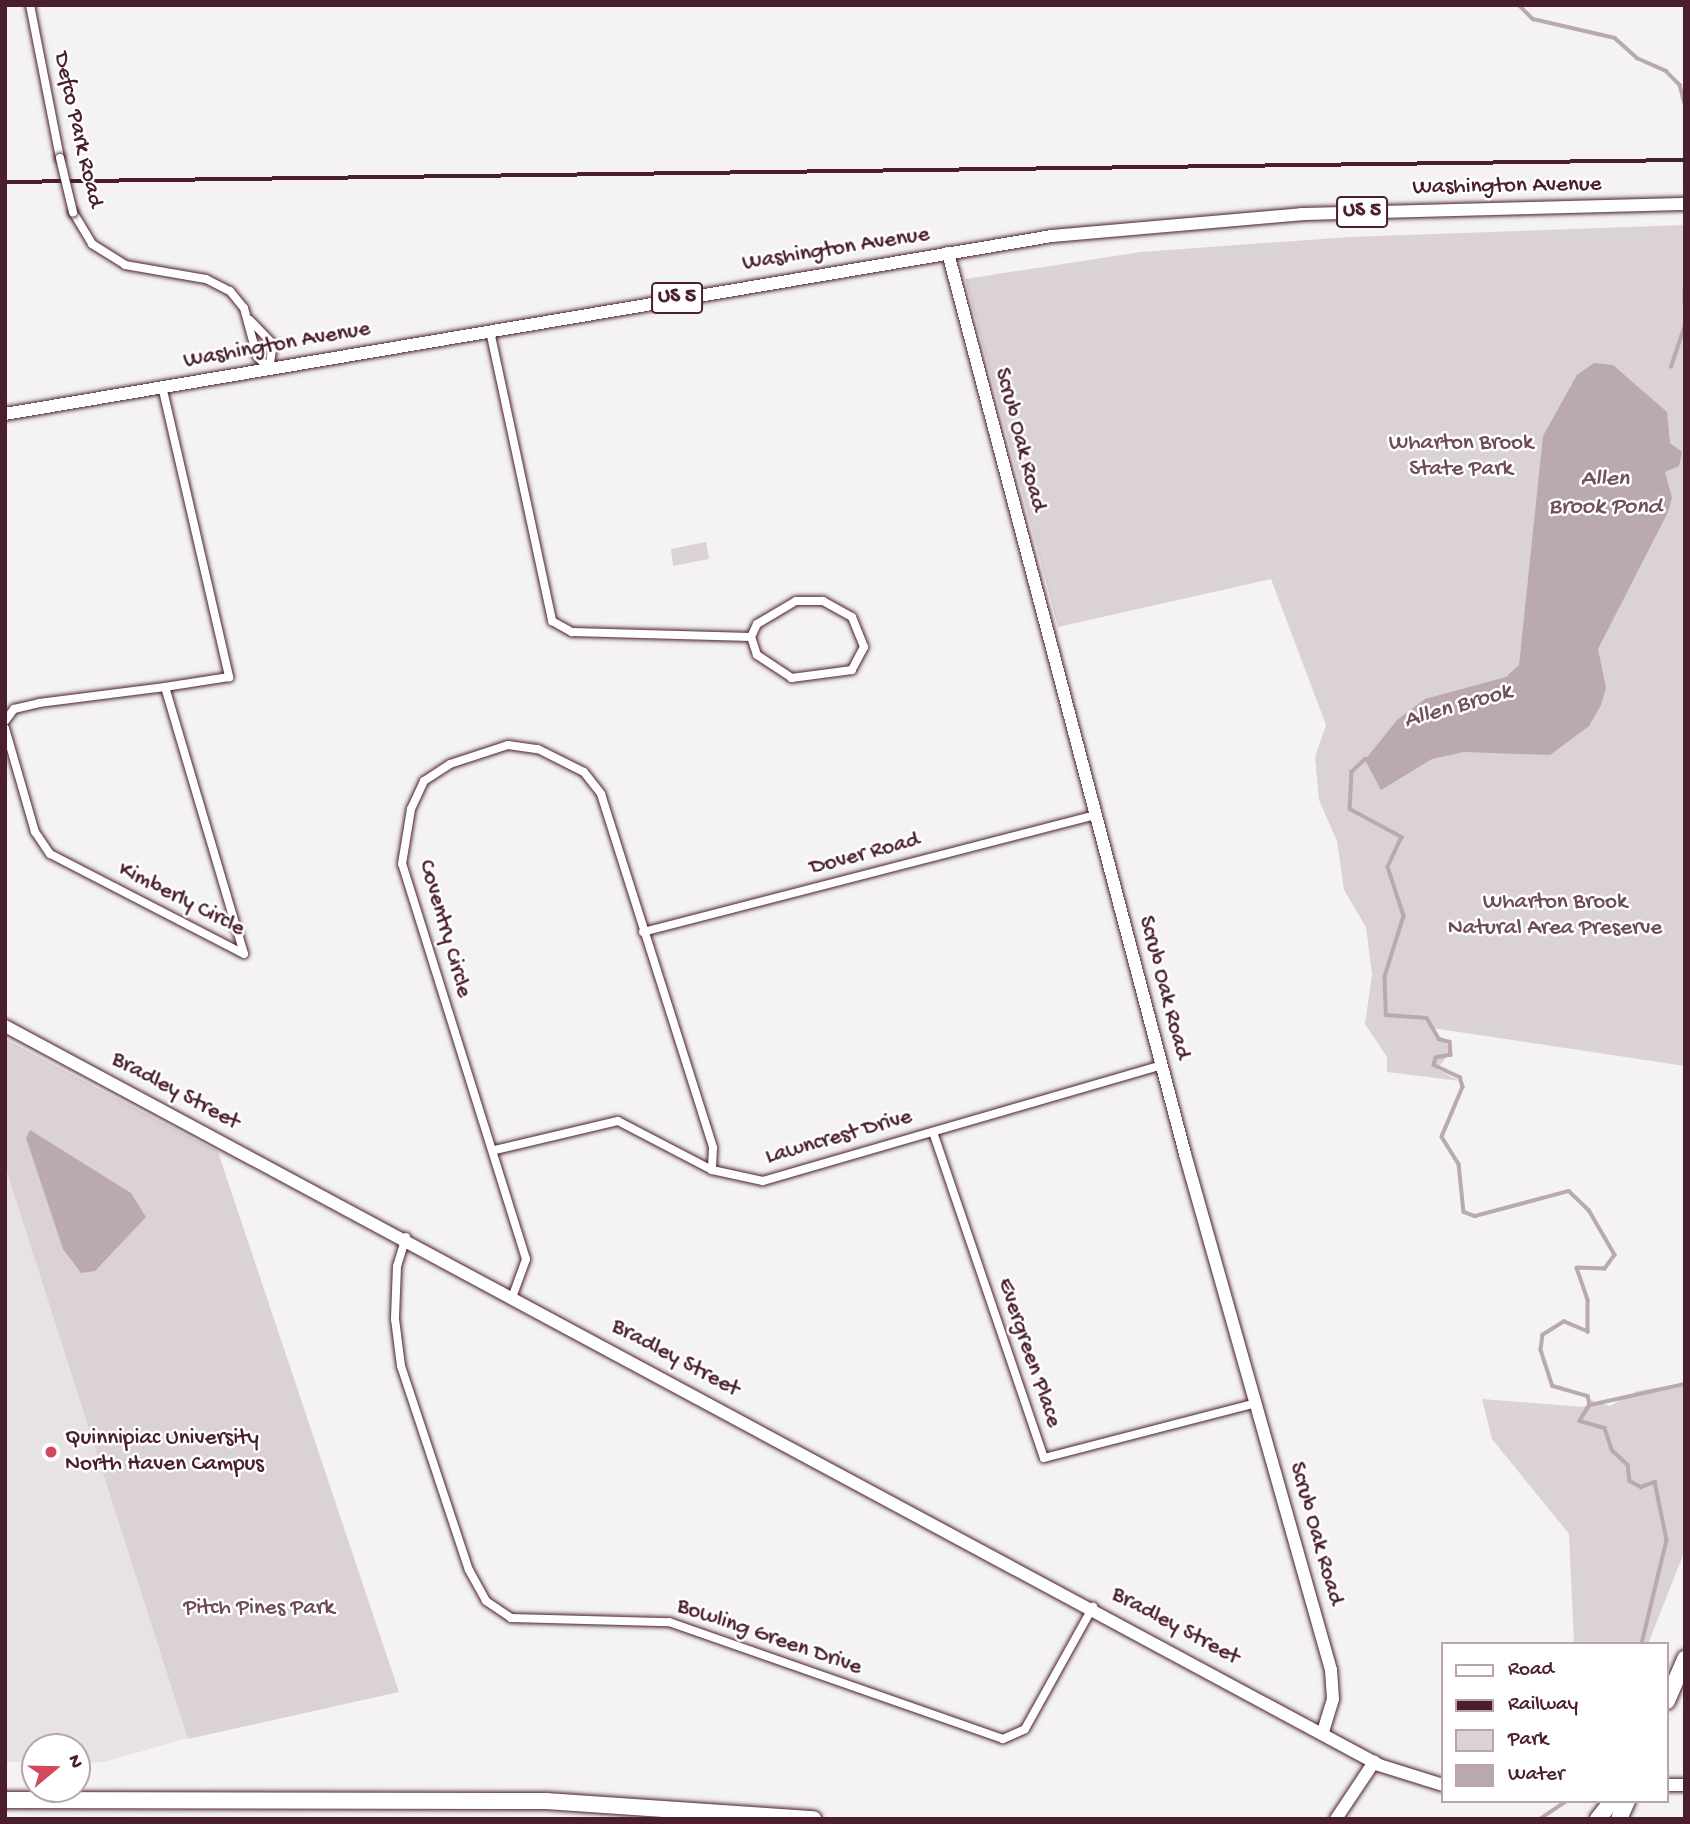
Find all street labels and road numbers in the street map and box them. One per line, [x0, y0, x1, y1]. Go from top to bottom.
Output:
street label: Defco Park Road [46, 50, 108, 210]
street label: Washington Avenue [1412, 172, 1602, 202]
road number: US 5 [1336, 194, 1388, 230]
street label: Washington Avenue [741, 222, 931, 278]
road number: US 5 [651, 280, 703, 316]
street label: Washington Avenue [182, 316, 372, 376]
street label: Scrub Oak Road [987, 365, 1051, 515]
street label: Dover Road [807, 827, 923, 883]
street label: Kimberly Circle [113, 856, 249, 944]
street label: Coventry Circle [411, 857, 477, 1001]
street label: Scrub Oak Road [1131, 913, 1195, 1063]
street label: Bradley Street [106, 1047, 244, 1137]
street label: Lawncrest Drive [763, 1104, 915, 1172]
street label: Evergreen Place [990, 1275, 1066, 1431]
street label: Bradley Street [606, 1314, 744, 1404]
street label: Scrub Oak Road [1281, 1459, 1349, 1609]
street label: Bradley Street [1106, 1582, 1244, 1672]
street label: Bowling Green Drive [673, 1593, 865, 1683]

